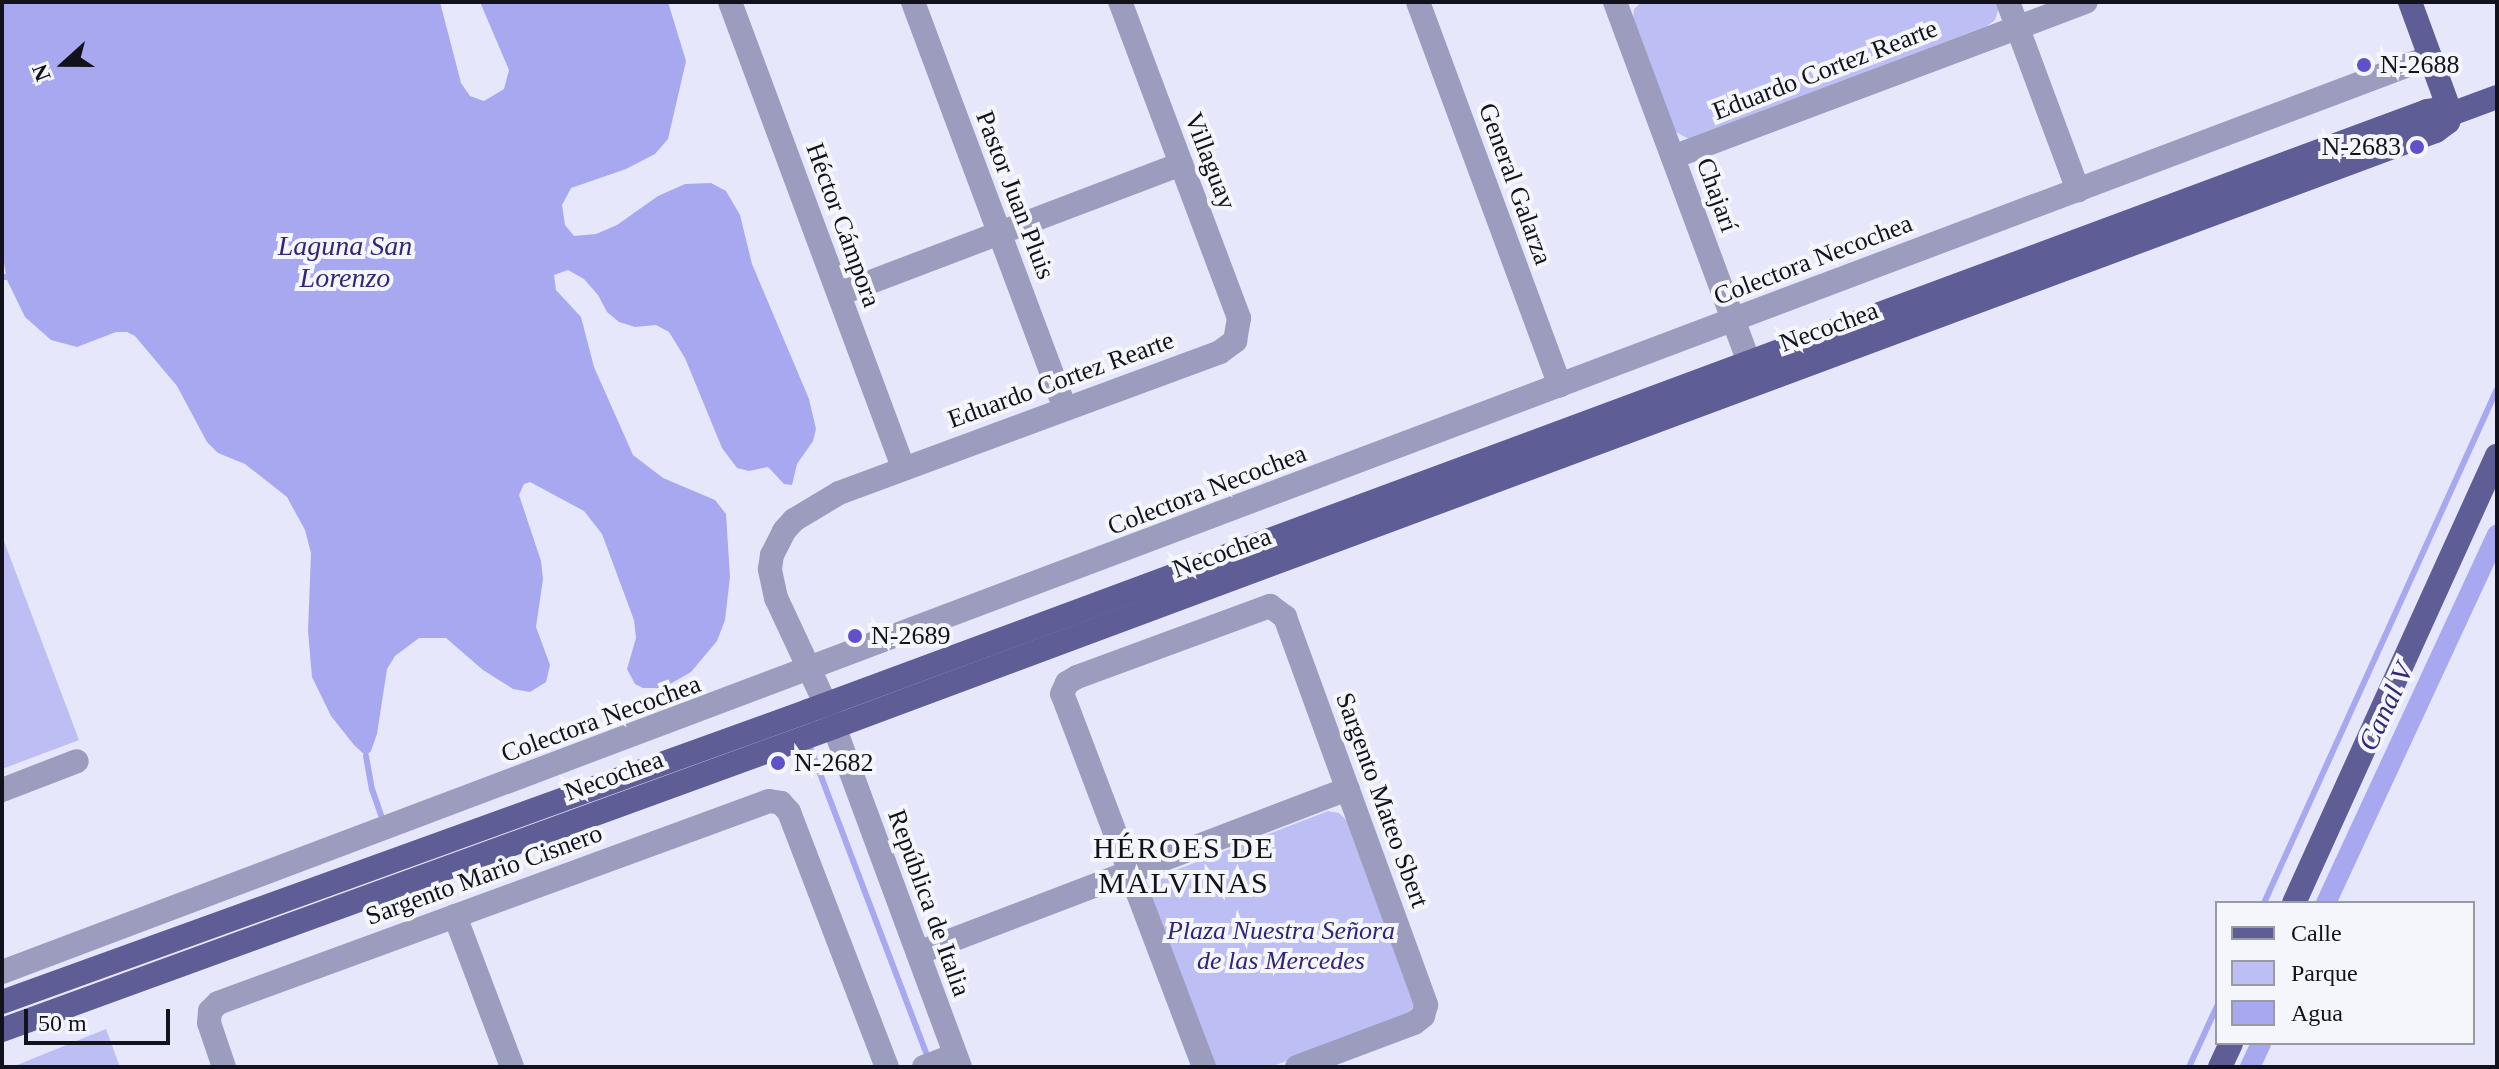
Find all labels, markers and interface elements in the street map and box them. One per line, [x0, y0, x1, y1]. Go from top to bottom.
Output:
street label: Eduardo Cortez Rearte [1708, 13, 1942, 127]
north arrow [24, 24, 104, 104]
place label: N-2688 [2380, 49, 2459, 81]
marker: N-2688 [2355, 56, 2373, 74]
text: N [27, 61, 56, 85]
street label: General Galarza [1471, 99, 1559, 269]
street label: Pastor Juan Pluis [969, 106, 1061, 284]
street label: Villaguay [1177, 108, 1243, 214]
place label: N-2683 [2322, 131, 2401, 163]
marker: N-2683 [2408, 138, 2426, 156]
street label: Héctor Cámpora [799, 139, 887, 311]
street label: Chajarí [1689, 154, 1745, 236]
street label: Colectora Necochea [1709, 208, 1917, 312]
water label: Laguna San Lorenzo [278, 229, 412, 295]
street label: Necochea [1776, 295, 1882, 359]
street label: Eduardo Cortez Rearte [944, 325, 1178, 435]
street label: Colectora Necochea [1103, 438, 1311, 542]
street label: Necochea [1169, 521, 1275, 585]
place label: N-2689 [871, 620, 950, 652]
marker: N-2689 [846, 627, 864, 645]
water label: Canal V [2351, 658, 2421, 756]
street label: Colectora Necochea [497, 668, 705, 770]
street label: Sargento Mateo Sbert [1329, 688, 1435, 912]
street label: Necochea [561, 744, 667, 808]
place label: N-2682 [794, 747, 873, 779]
marker: N-2682 [769, 754, 787, 772]
street label: República de Italia [881, 805, 977, 1001]
street label: Sargento Mario Cisnero [361, 818, 607, 932]
district label: HÉROES DE MALVINAS [1093, 830, 1275, 900]
legend [2215, 901, 2475, 1045]
park label: Plaza Nuestra Señora de las Mercedes [1167, 915, 1395, 976]
text: Calle [2291, 920, 2342, 946]
text: Parque [2291, 960, 2358, 986]
scale bar [28, 993, 174, 1043]
text: Agua [2291, 1000, 2343, 1026]
text: 50 m [38, 1010, 87, 1036]

